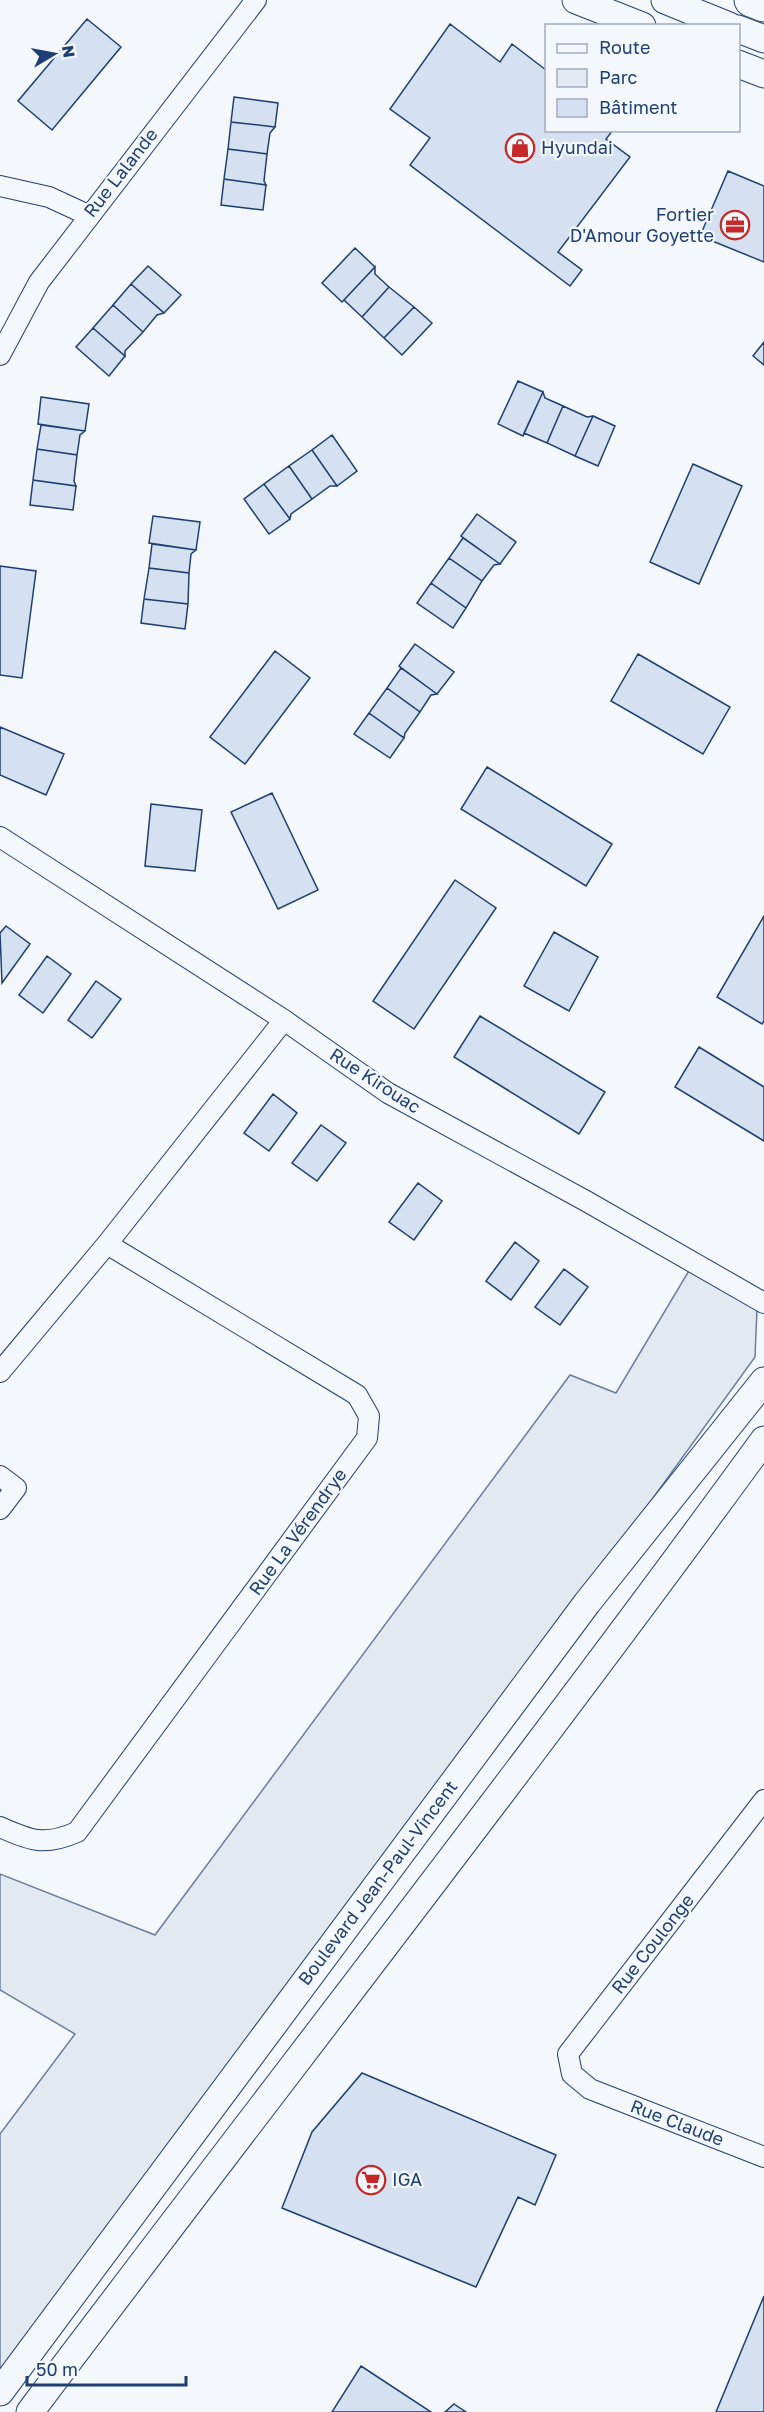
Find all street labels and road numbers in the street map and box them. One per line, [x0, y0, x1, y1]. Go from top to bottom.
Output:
street label: Rue Lalande [79, 124, 162, 221]
street label: Rue Kirouac [326, 1043, 425, 1118]
street label: Rue La Vérendrye [244, 1464, 351, 1599]
street label: Boulevard Jean-Paul-Vincent [293, 1776, 461, 1989]
street label: Rue Coulonge [606, 1889, 698, 1998]
street label: Rue Claude [628, 2094, 727, 2150]

